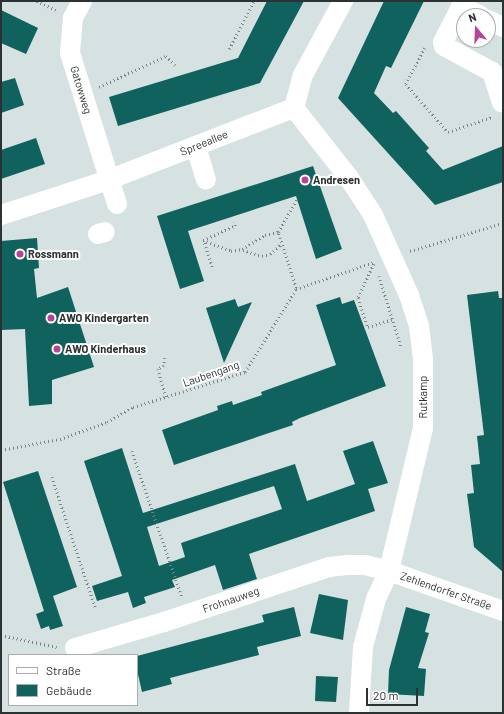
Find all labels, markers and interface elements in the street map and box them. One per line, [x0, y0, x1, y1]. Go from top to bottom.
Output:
north arrow [456, 8, 496, 48]
text: N [467, 10, 478, 24]
street label: Gatowweg [67, 65, 95, 115]
street label: Spreeallee [178, 127, 230, 159]
place label: Andresen [313, 173, 360, 187]
marker: Andresen [300, 175, 310, 185]
place label: Rossmann [28, 247, 79, 261]
marker: Rossmann [15, 249, 25, 259]
place label: AWO Kindergarten [59, 311, 149, 325]
marker: AWO Kindergarten [46, 313, 56, 323]
place label: AWO Kinderhaus [65, 342, 146, 356]
marker: AWO Kinderhaus [52, 344, 62, 354]
street label: Laubengang [181, 358, 241, 390]
street label: Rutkamp [416, 376, 430, 418]
street label: Zehlendorfer Straße [399, 569, 493, 613]
street label: Frohnauweg [201, 584, 261, 616]
legend [8, 654, 138, 706]
text: Straße [46, 663, 81, 677]
scale bar [368, 680, 420, 706]
text: Gebäude [46, 683, 92, 697]
text: 20 m [373, 688, 399, 702]

